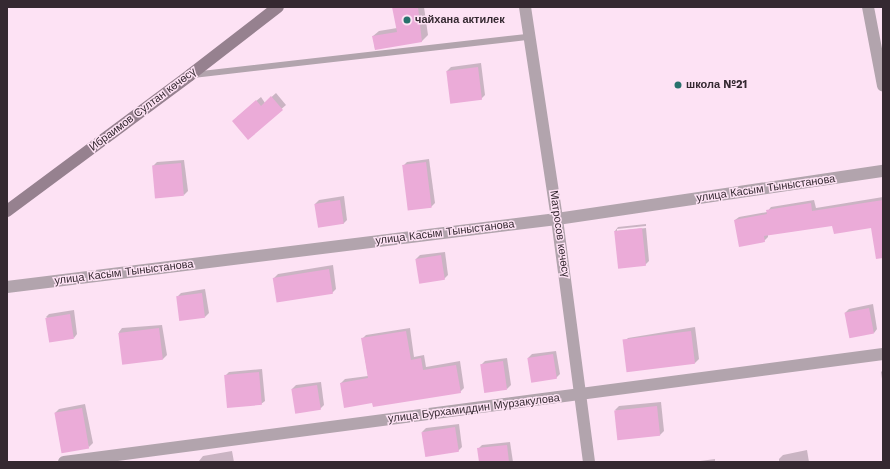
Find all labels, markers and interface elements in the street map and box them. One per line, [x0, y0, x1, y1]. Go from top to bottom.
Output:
place label: чайхана актилек [415, 13, 505, 27]
marker: чайхана актилек [402, 15, 412, 25]
street label: Ибраимов Султан көчөсү [87, 66, 199, 154]
place label: школа №21 [686, 78, 747, 92]
marker: школа №21 [673, 80, 683, 90]
street label: улица Касым Тыныстанова [696, 173, 836, 205]
street label: Матросов көчөсү [546, 190, 572, 278]
street label: улица Касым Тыныстанова [375, 218, 515, 248]
street label: улица Касым Тыныстанова [54, 258, 194, 288]
street label: улица Бурхамиддин Мурзакулова [387, 392, 561, 426]

